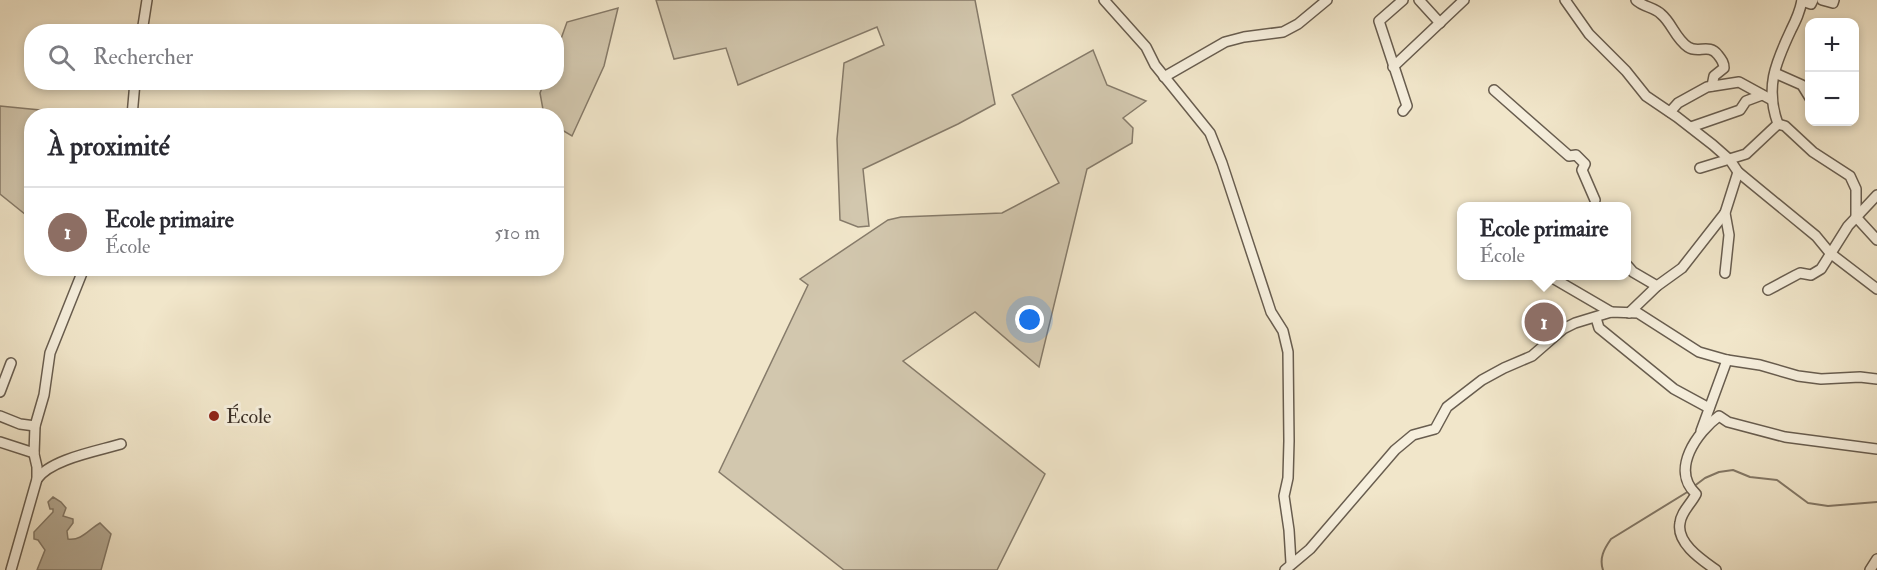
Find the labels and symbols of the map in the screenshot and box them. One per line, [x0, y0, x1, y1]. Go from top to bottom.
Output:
pin: 1 [1524, 300, 1564, 344]
your location [1015, 305, 1044, 334]
place label: École [226, 403, 271, 429]
marker: École [207, 409, 221, 423]

